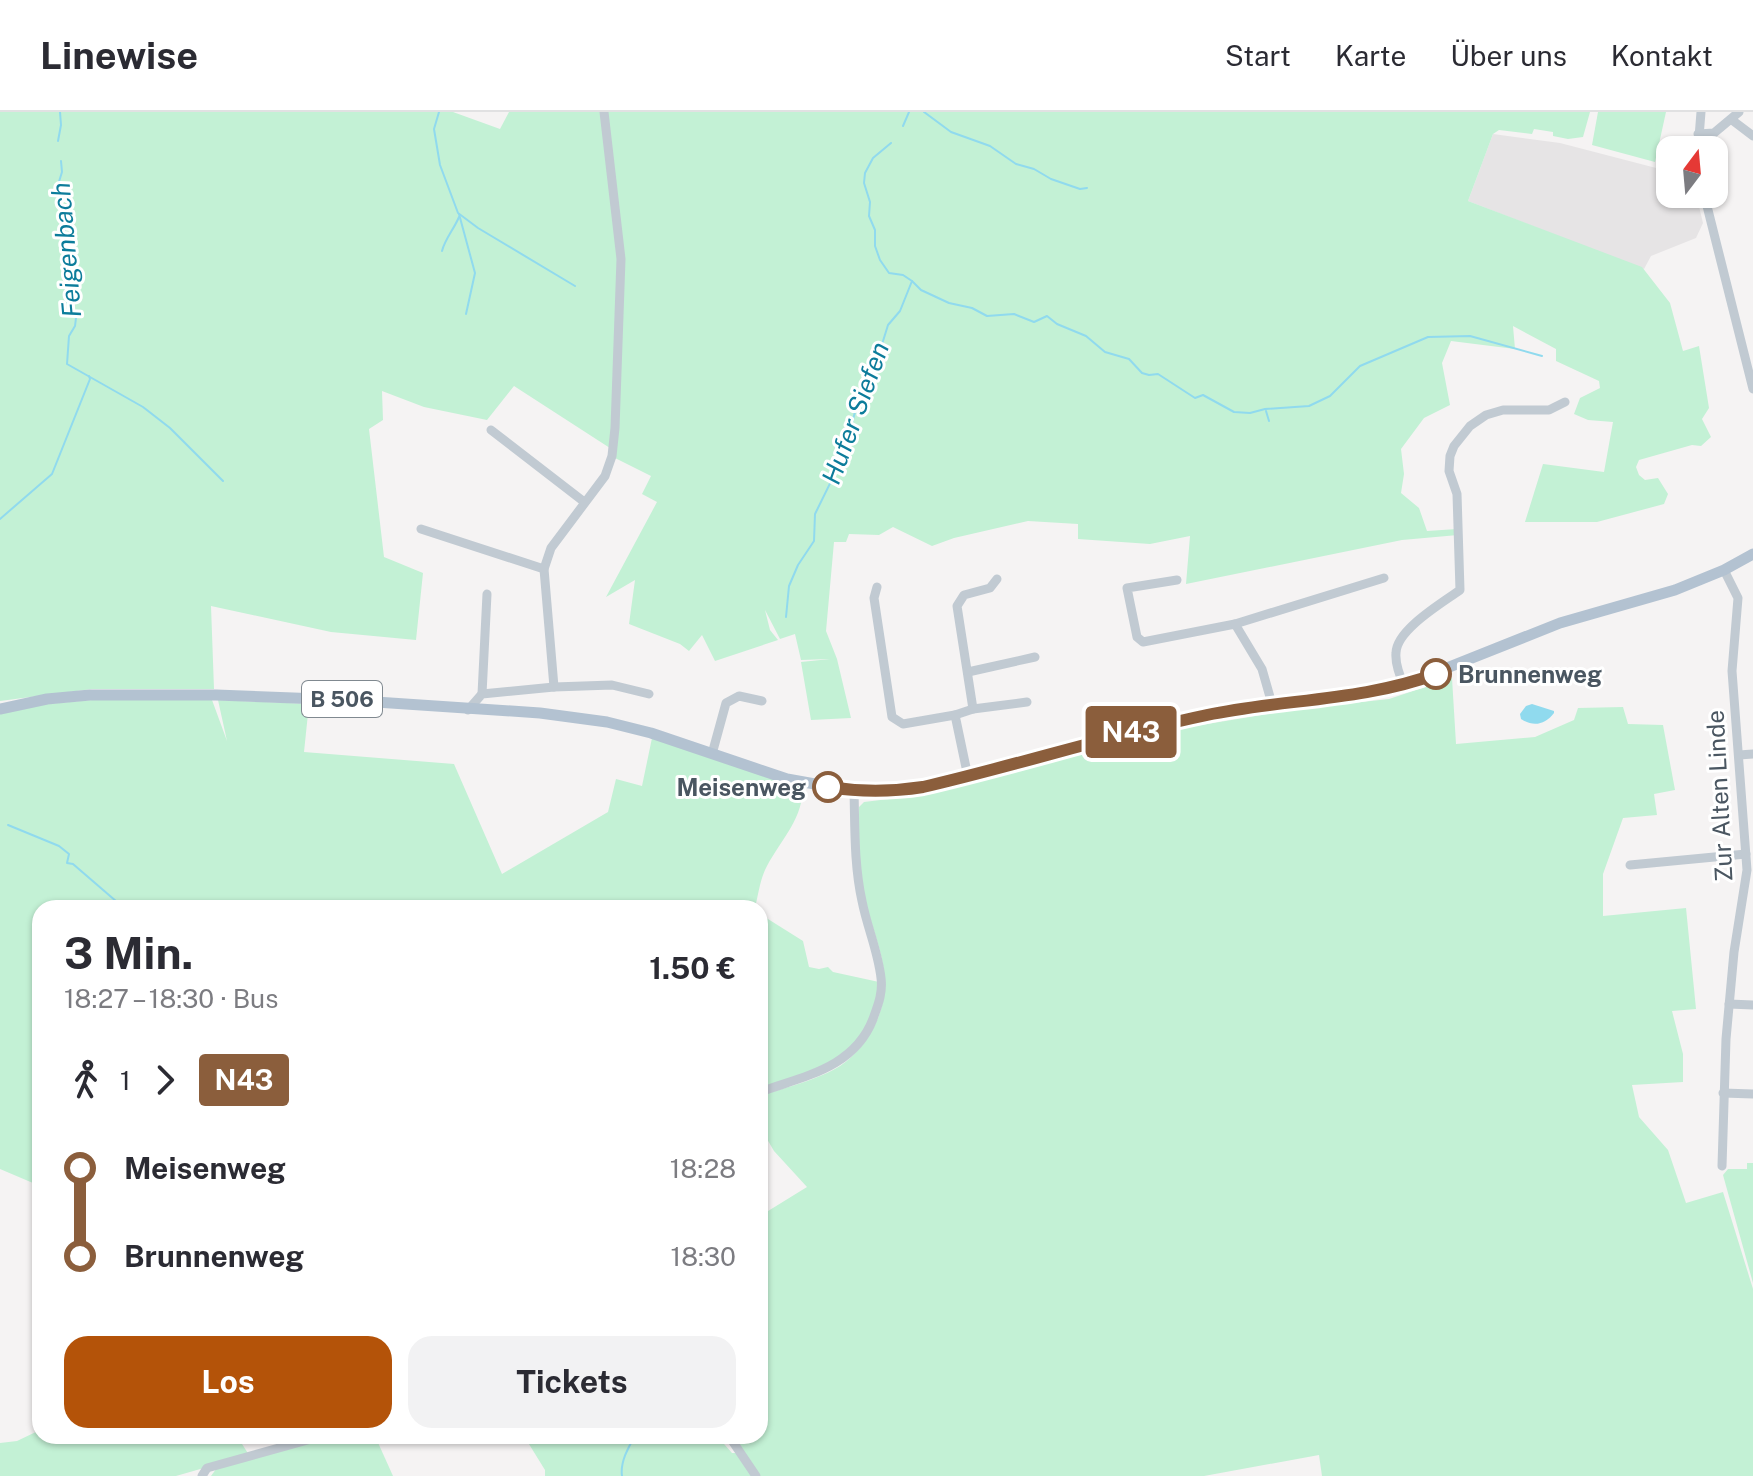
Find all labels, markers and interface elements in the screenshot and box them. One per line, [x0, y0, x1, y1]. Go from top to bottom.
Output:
text: Linewise [40, 33, 198, 78]
text: Start [1225, 39, 1291, 72]
text: Karte [1335, 39, 1406, 72]
text: Über uns [1450, 39, 1567, 72]
text: Kontakt [1611, 39, 1713, 72]
north arrow [1656, 136, 1728, 208]
map controls [1656, 136, 1728, 208]
water label: Feigenbach [45, 181, 87, 319]
water label: Hufer Siefen [815, 338, 895, 488]
marker: Brunnenweg [1421, 659, 1451, 689]
place label: Brunnenweg [1458, 660, 1602, 688]
road number: B 506 [302, 681, 382, 717]
line badge: N43 [1085, 706, 1177, 758]
street label: Zur Alten Linde [1701, 709, 1737, 883]
text: N43 [1102, 715, 1160, 748]
marker: Meisenweg [813, 772, 843, 802]
place label: Meisenweg [676, 773, 806, 801]
text: 3 Min. [64, 927, 193, 979]
text: 1.50 € [649, 950, 736, 986]
text: 18:27 – 18:30 · Bus [64, 983, 278, 1014]
icon: walk [64, 1058, 108, 1102]
icon: forward [143, 1058, 187, 1102]
text: N43 [215, 1063, 273, 1096]
text: 1 [120, 1065, 131, 1096]
text: Meisenweg [124, 1150, 286, 1186]
text: 18:28 [670, 1153, 736, 1184]
text: Brunnenweg [124, 1238, 304, 1274]
text: 18:30 [671, 1241, 736, 1272]
button: Los [64, 1336, 392, 1428]
button: Tickets [408, 1336, 736, 1428]

